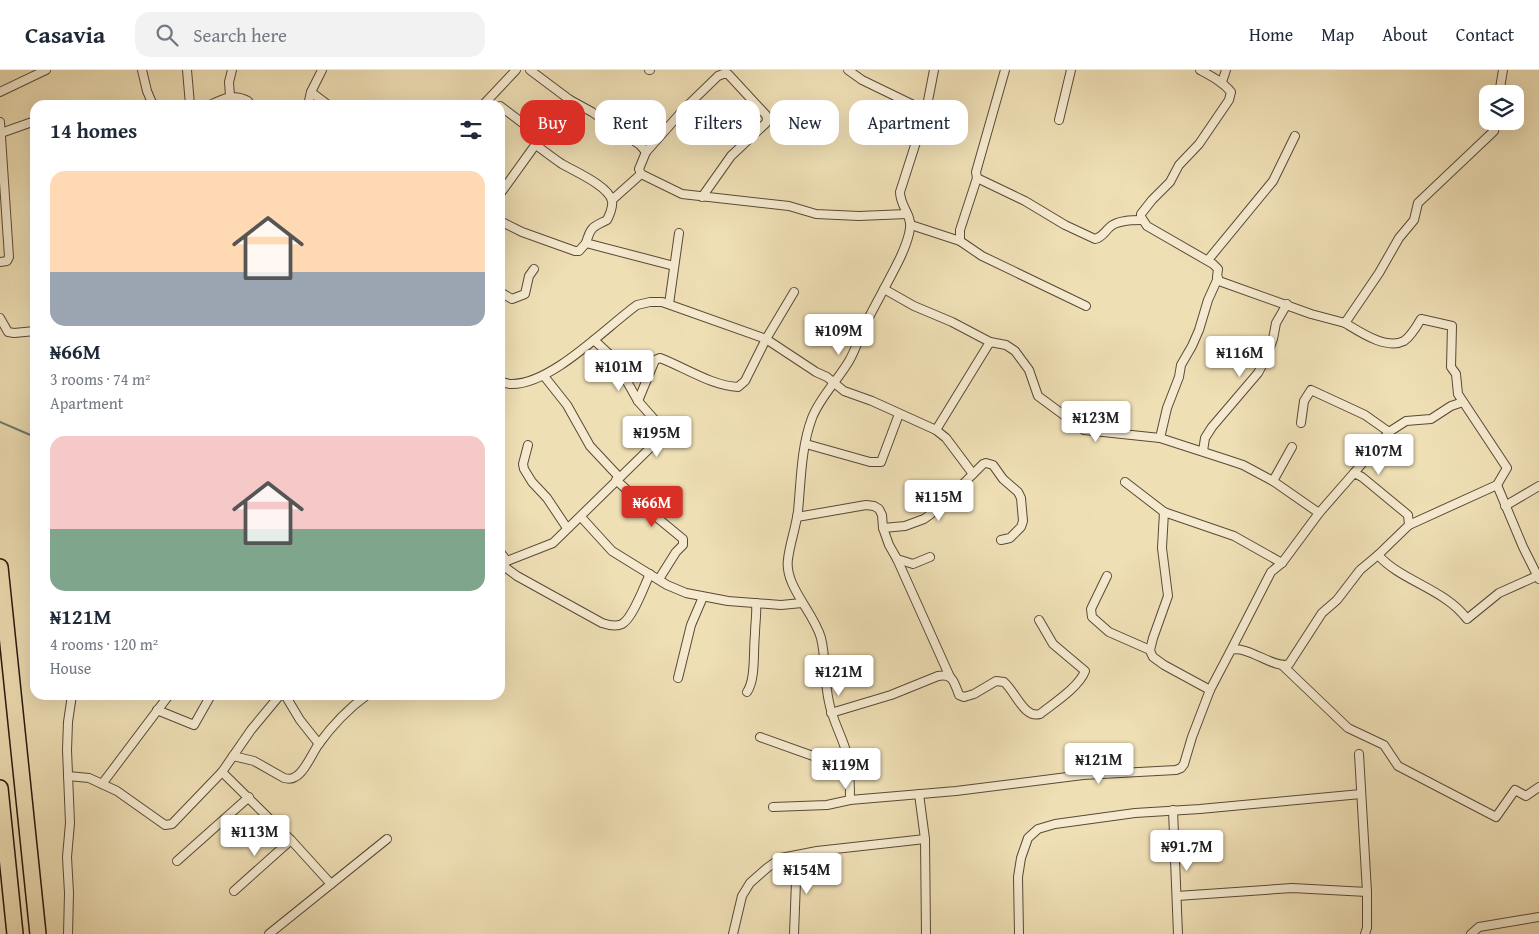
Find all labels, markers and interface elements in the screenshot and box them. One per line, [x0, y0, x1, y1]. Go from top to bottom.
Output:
search box [135, 12, 485, 57]
text: Casavia [25, 17, 105, 52]
icon: search [153, 21, 181, 49]
text: Search here [193, 21, 287, 49]
text: Home [1249, 21, 1293, 48]
text: Map [1321, 21, 1354, 48]
text: About [1382, 21, 1428, 48]
text: Contact [1456, 21, 1514, 48]
map controls [1479, 85, 1524, 130]
button: layers [1479, 85, 1524, 130]
chip: Buy [520, 100, 585, 145]
chip: Rent [595, 100, 666, 145]
chip: Filters [676, 100, 760, 145]
chip: New [770, 100, 839, 145]
chip: Apartment [849, 100, 968, 145]
text: 14 homes [50, 115, 137, 146]
icon: filters [457, 116, 485, 144]
icon: home [223, 203, 313, 293]
pin: ₦109M [804, 314, 874, 356]
text: ₦109M [816, 318, 862, 342]
text: ₦66M [50, 336, 101, 367]
pin: ₦116M [1205, 336, 1275, 378]
text: ₦116M [1217, 340, 1263, 364]
pin: ₦101M [584, 350, 654, 392]
text: ₦101M [596, 354, 642, 378]
text: 3 rooms · 74 m² [50, 367, 150, 391]
text: Apartment [50, 391, 123, 415]
pin: ₦123M [1061, 400, 1131, 443]
text: ₦123M [1073, 405, 1119, 429]
pin: ₦195M [622, 416, 692, 458]
text: ₦195M [634, 420, 680, 444]
pin: ₦107M [1344, 434, 1414, 476]
text: ₦107M [1356, 438, 1402, 462]
icon: home [223, 468, 313, 558]
pin: ₦115M [904, 480, 974, 522]
text: ₦115M [916, 484, 962, 508]
pin: ₦66M [622, 486, 682, 528]
text: ₦66M [633, 490, 671, 514]
text: ₦121M [50, 601, 112, 632]
text: 4 rooms · 120 m² [50, 632, 158, 656]
pin: ₦121M [804, 654, 874, 697]
text: House [50, 656, 91, 680]
text: ₦121M [816, 659, 862, 683]
pin: ₦121M [1064, 742, 1134, 785]
text: ₦121M [1076, 747, 1122, 771]
pin: ₦119M [811, 748, 881, 790]
text: ₦119M [823, 752, 869, 776]
pin: ₦113M [220, 814, 290, 857]
text: ₦113M [232, 819, 278, 843]
pin: ₦91.7M [1146, 830, 1228, 872]
text: ₦91.7M [1161, 834, 1213, 858]
pin: ₦154M [772, 852, 842, 895]
text: ₦154M [784, 857, 830, 881]

